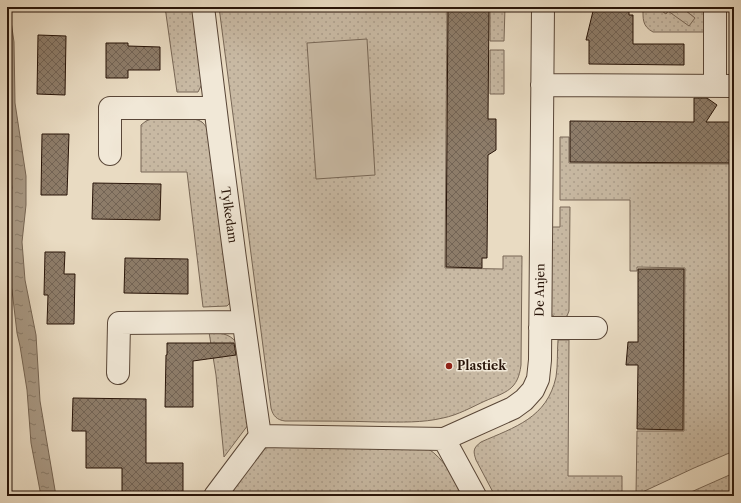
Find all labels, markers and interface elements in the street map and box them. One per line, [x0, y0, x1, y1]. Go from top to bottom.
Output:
street label: Tylkedam [218, 186, 241, 244]
street label: De Anjen [532, 263, 547, 317]
place label: Plastiek [457, 358, 507, 373]
marker: Plastiek [444, 361, 454, 371]

